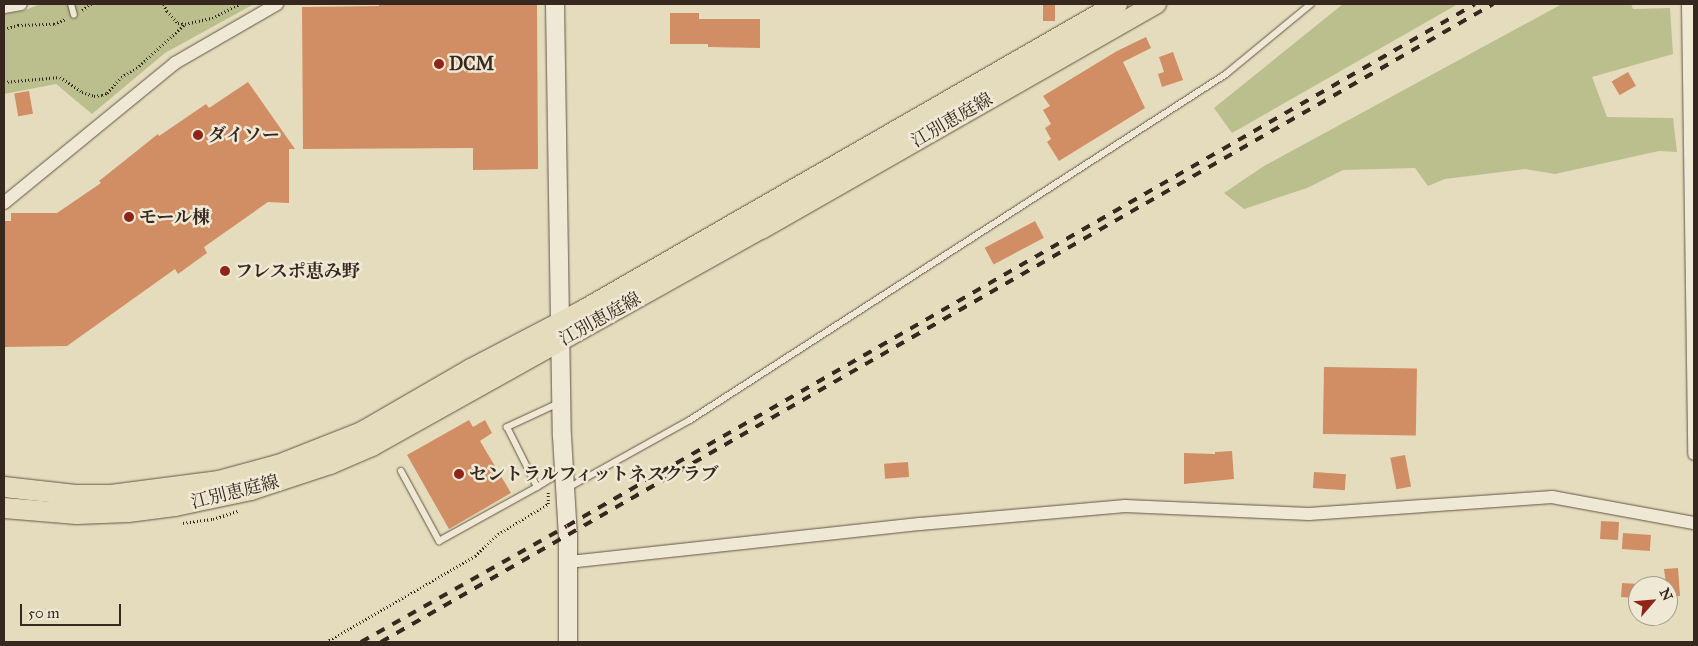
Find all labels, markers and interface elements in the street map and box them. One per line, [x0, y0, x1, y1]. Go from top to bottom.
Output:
place label: DCM [449, 53, 494, 75]
marker: DCM [433, 58, 445, 70]
street label: 江別恵庭線 [908, 88, 996, 152]
place label: ダイソー [208, 124, 280, 146]
marker: ダイソー [192, 129, 204, 141]
place label: モール棟 [139, 206, 210, 228]
marker: モール棟 [123, 211, 135, 223]
place label: フレスポ恵み野 [235, 260, 361, 282]
marker: フレスポ恵み野 [219, 265, 231, 277]
street label: 江別恵庭線 [555, 288, 645, 350]
place label: セントラルフィットネスクラブ [469, 463, 721, 485]
marker: セントラルフィットネスクラブ [453, 468, 465, 480]
street label: 江別恵庭線 [189, 471, 281, 513]
north arrow [1628, 576, 1678, 626]
text: N [1656, 585, 1676, 604]
scale bar [22, 594, 124, 626]
text: 50 m [28, 604, 60, 622]

